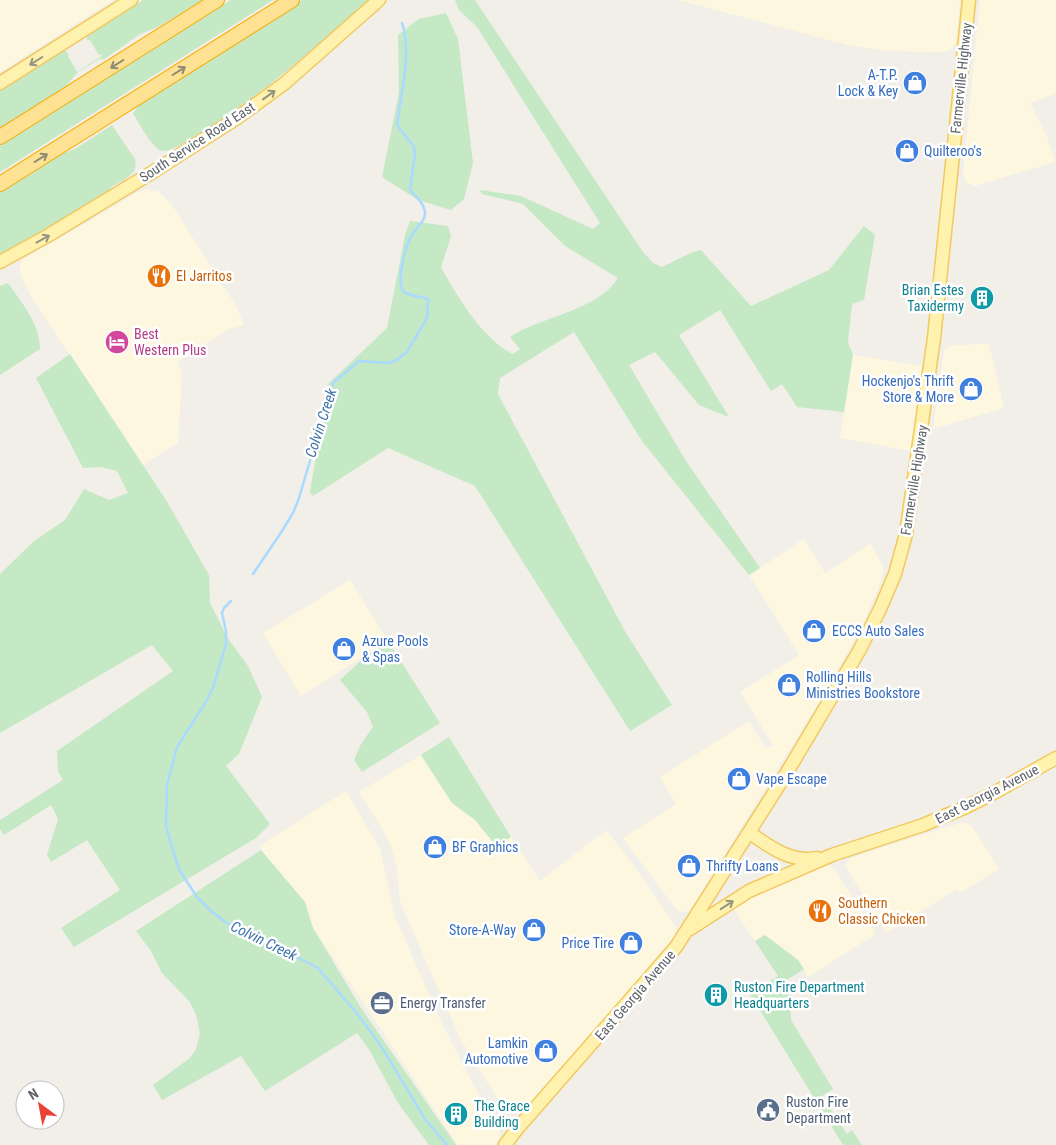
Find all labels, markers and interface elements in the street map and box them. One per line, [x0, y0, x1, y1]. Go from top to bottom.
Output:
street label: Farmerville Highway [947, 22, 975, 134]
one-way arrow [29, 56, 43, 66]
one-way arrow [110, 59, 124, 69]
one-way arrow [171, 66, 185, 76]
place label: A-T.P. Lock & Key [838, 67, 898, 99]
shop icon: A-T.P. Lock & Key [902, 70, 928, 96]
one-way arrow [262, 90, 276, 100]
street label: South Service Road East [136, 99, 258, 185]
shop icon: Quilteroo's [894, 138, 920, 164]
place label: Quilteroo's [924, 143, 982, 159]
one-way arrow [34, 153, 48, 163]
one-way arrow [35, 233, 50, 243]
restaurant icon: El Jarritos [146, 263, 172, 289]
place label: El Jarritos [176, 268, 232, 284]
place label: Brian Estes Taxidermy [902, 282, 964, 314]
building icon: Brian Estes Taxidermy [969, 285, 995, 311]
place label: Best Western Plus [134, 326, 207, 358]
hotel icon: Best Western Plus [104, 329, 130, 355]
place label: Hockenjo's Thrift Store & More [862, 373, 954, 405]
shop icon: Hockenjo's Thrift Store & More [958, 376, 984, 402]
water label: Colvin Creek [301, 386, 341, 460]
street label: Farmerville Highway [897, 424, 931, 536]
shop icon: ECCS Auto Sales [801, 618, 827, 644]
place label: ECCS Auto Sales [832, 623, 924, 639]
place label: Azure Pools & Spas [362, 633, 428, 665]
shop icon: Azure Pools & Spas [331, 636, 357, 662]
place label: Rolling Hills Ministries Bookstore [806, 669, 921, 701]
shop icon: Rolling Hills Ministries Bookstore [776, 672, 802, 698]
street label: East Georgia Avenue [933, 761, 1042, 827]
shop icon: Vape Escape [726, 766, 752, 792]
place label: Vape Escape [756, 771, 827, 787]
shop icon: BF Graphics [422, 834, 448, 860]
place label: BF Graphics [452, 839, 518, 855]
shop icon: Thrifty Loans [676, 853, 702, 879]
place label: Thrifty Loans [706, 858, 779, 874]
place label: Southern Classic Chicken [838, 895, 925, 927]
restaurant icon: Southern Classic Chicken [807, 898, 833, 924]
one-way arrow [720, 900, 734, 910]
water label: Colvin Creek [228, 917, 301, 965]
shop icon: Store-A-Way [521, 917, 547, 943]
place label: Store-A-Way [449, 922, 516, 938]
shop icon: Price Tire [618, 930, 644, 956]
place label: Price Tire [562, 935, 614, 951]
street label: East Georgia Avenue [592, 947, 679, 1043]
place label: Ruston Fire Department Headquarters [734, 979, 864, 1011]
building icon: Ruston Fire Department Headquarters [703, 982, 729, 1008]
office icon: Energy Transfer [369, 990, 395, 1016]
place label: Energy Transfer [400, 995, 486, 1011]
place label: Lamkin Automotive [465, 1035, 528, 1067]
shop icon: Lamkin Automotive [533, 1038, 559, 1064]
north arrow [15, 1080, 65, 1130]
text: N [25, 1085, 41, 1103]
place label: Ruston Fire Department [786, 1094, 851, 1126]
public building icon: Ruston Fire Department [755, 1097, 781, 1123]
place label: The Grace Building [474, 1098, 530, 1130]
building icon: The Grace Building [443, 1101, 469, 1127]

